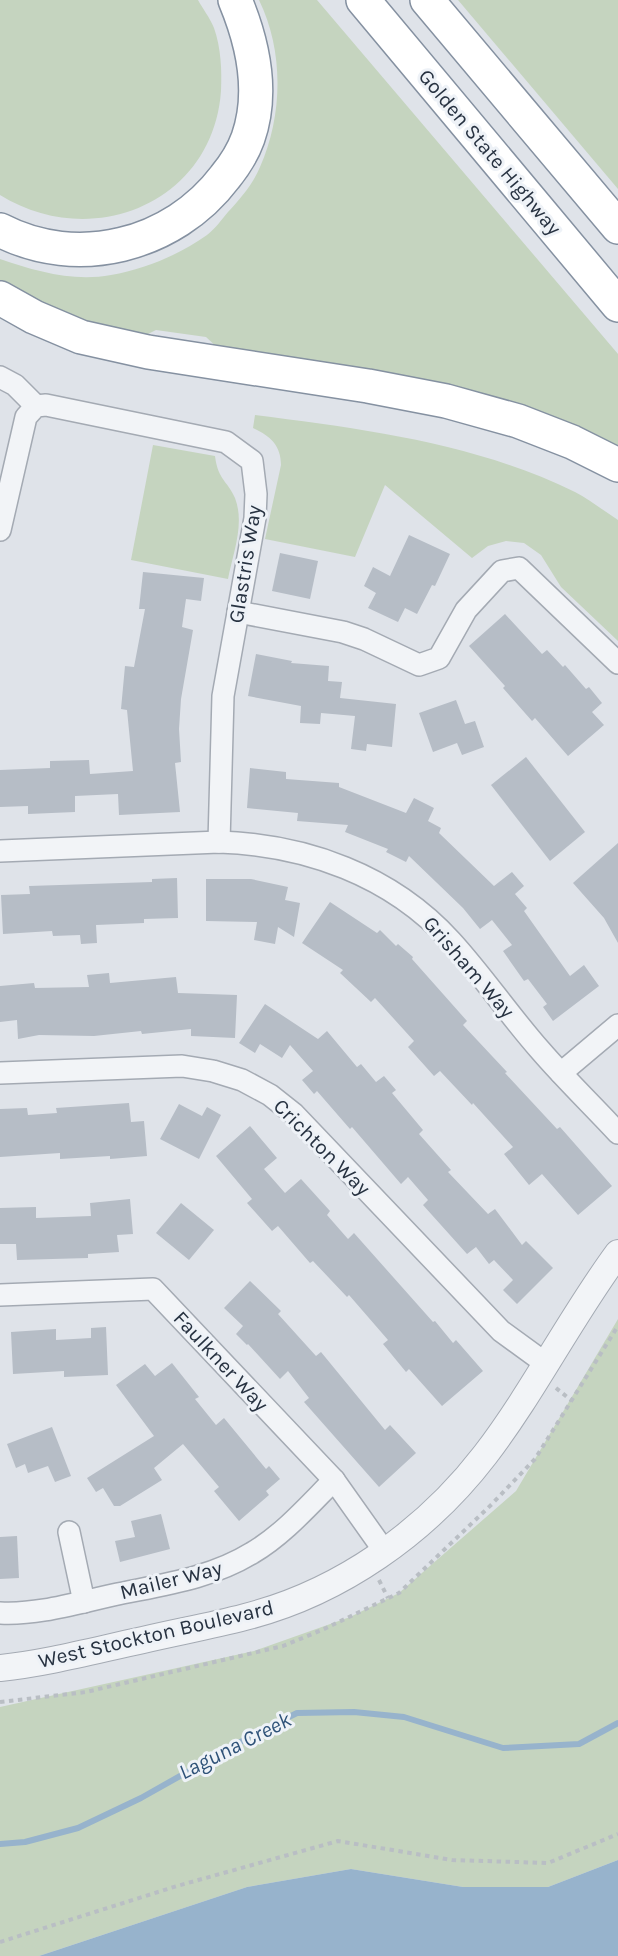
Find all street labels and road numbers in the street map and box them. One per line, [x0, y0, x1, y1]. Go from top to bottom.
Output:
street label: Golden State Highway [414, 64, 566, 240]
street label: Glastris Way [224, 503, 266, 625]
street label: Grisham Way [418, 911, 520, 1023]
street label: Crichton Way [269, 1094, 375, 1200]
street label: Faulkner Way [169, 1306, 274, 1416]
street label: Mailer Way [117, 1556, 225, 1604]
street label: West Stockton Boulevard [36, 1595, 276, 1673]

